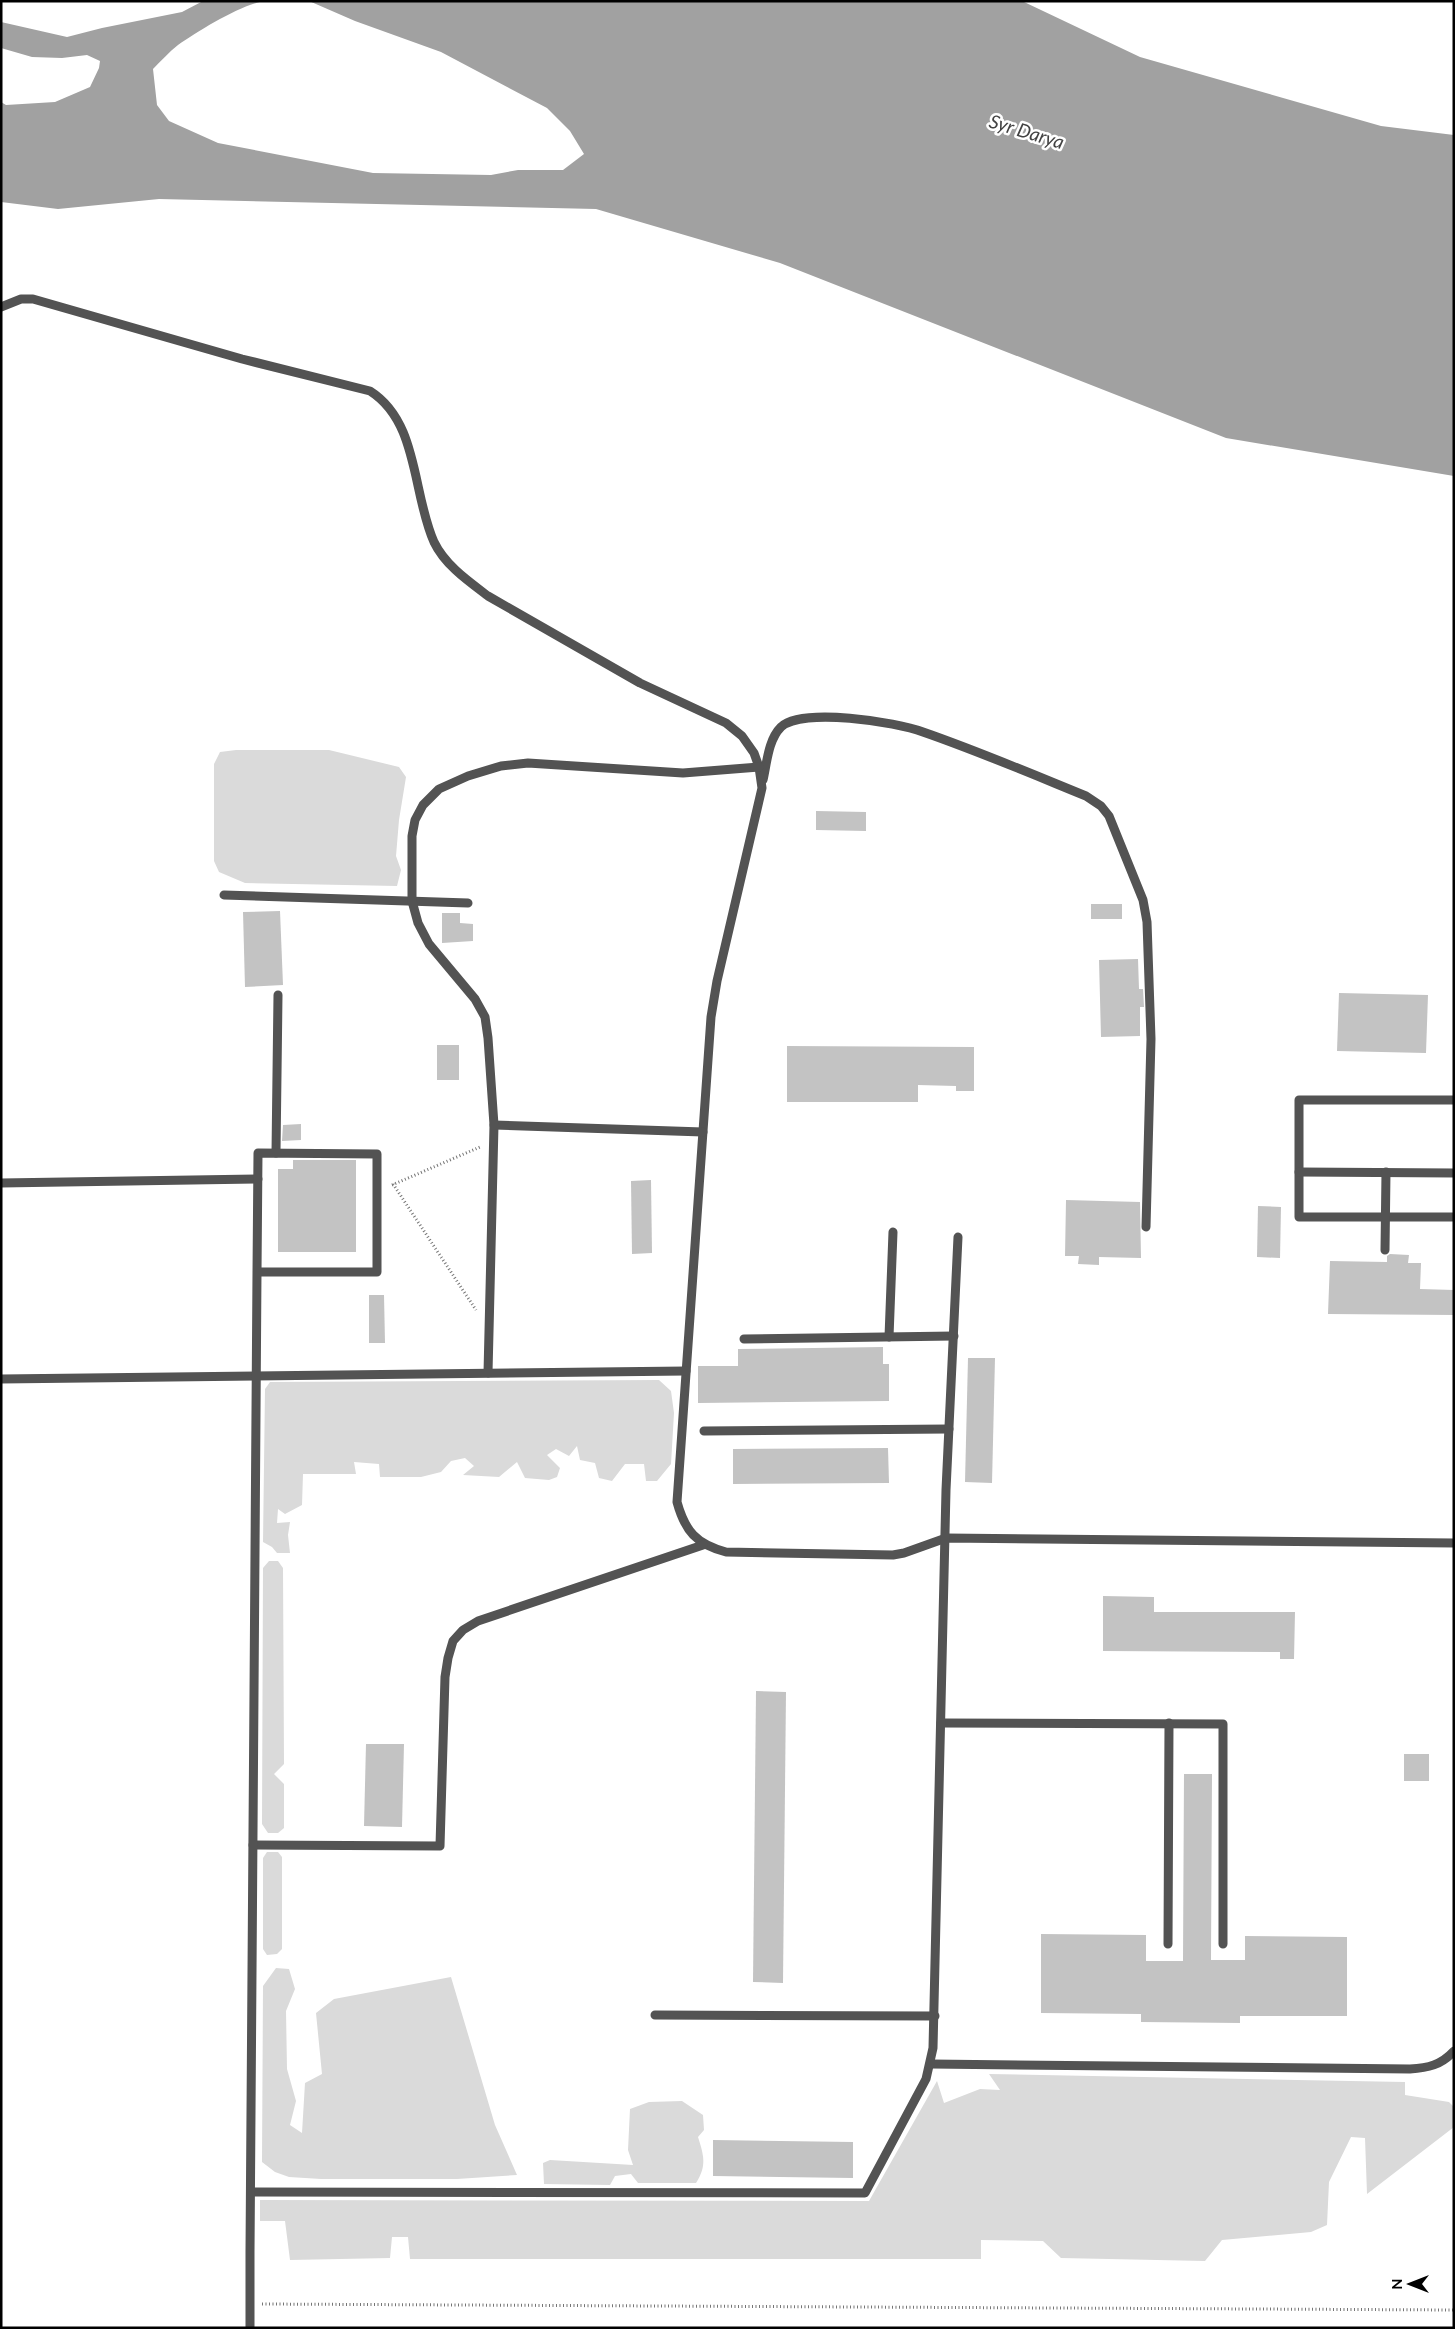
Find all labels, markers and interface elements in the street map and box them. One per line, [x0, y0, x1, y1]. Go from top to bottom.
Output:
water label: Syr Darya [987, 109, 1067, 153]
north arrow [1385, 2259, 1435, 2309]
text: N [1388, 2279, 1405, 2289]

